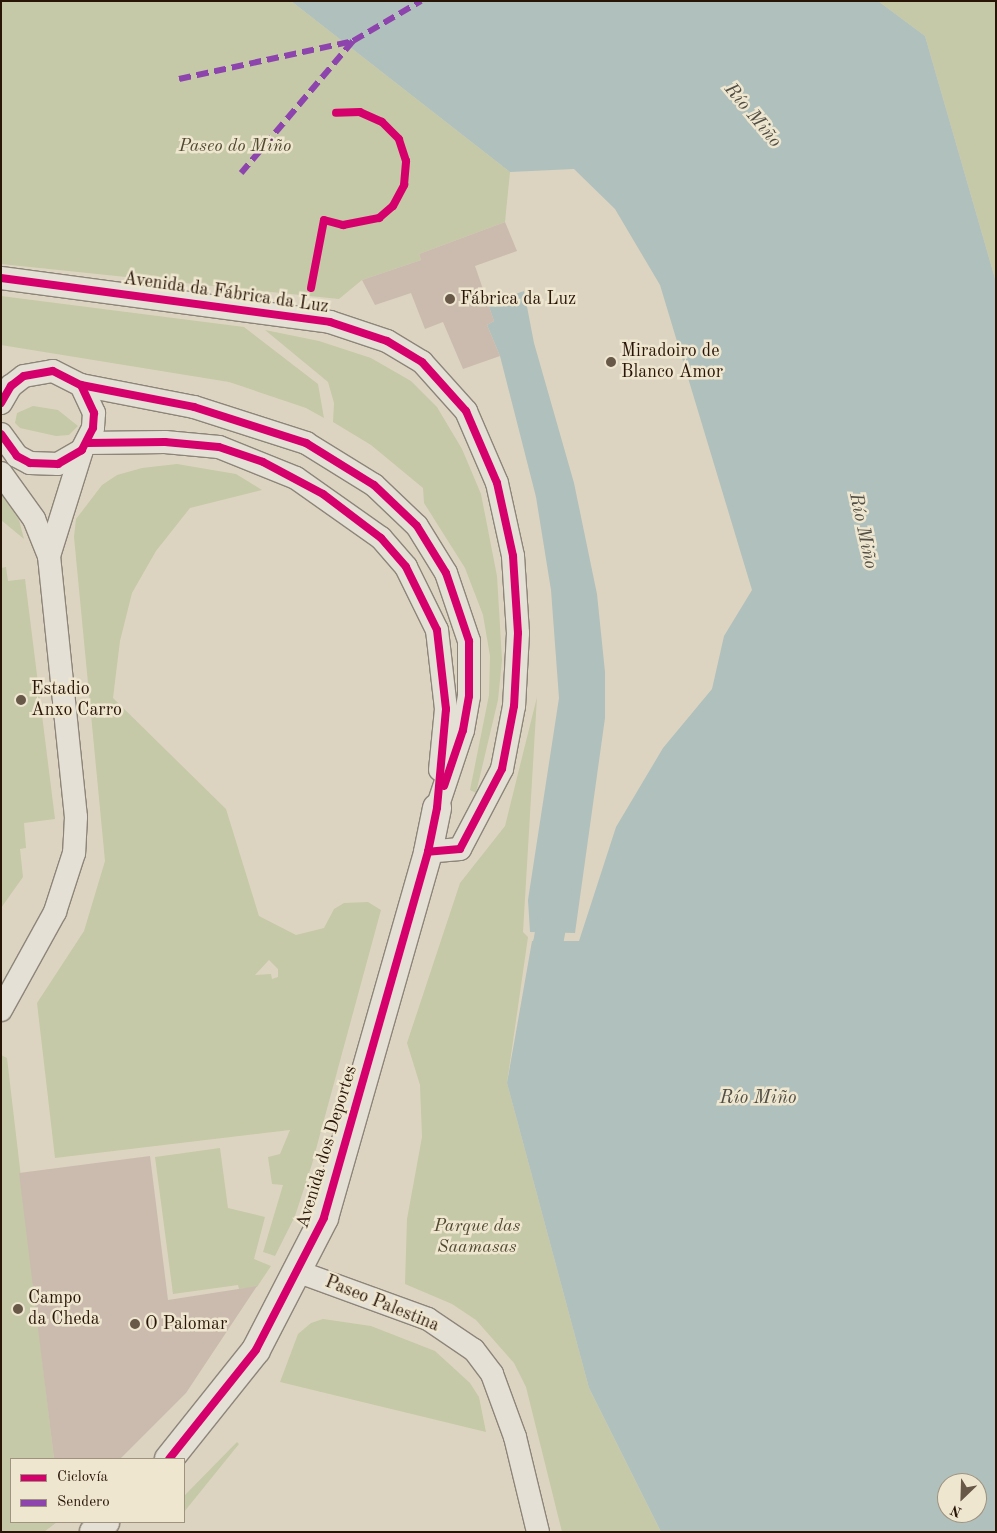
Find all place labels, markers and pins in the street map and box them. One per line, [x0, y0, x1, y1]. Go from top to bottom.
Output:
place label: Fábrica da Luz [460, 288, 576, 310]
marker: Fábrica da Luz [444, 293, 456, 305]
place label: Miradoiro de Blanco Amor [621, 341, 723, 384]
marker: Miradoiro de Blanco Amor [605, 356, 617, 368]
place label: Estadio Anxo Carro [31, 679, 122, 722]
marker: Estadio Anxo Carro [15, 694, 27, 706]
place label: Campo da Cheda [28, 1288, 100, 1330]
marker: Campo da Cheda [12, 1303, 24, 1315]
place label: O Palomar [145, 1313, 227, 1335]
marker: O Palomar [129, 1318, 141, 1330]

